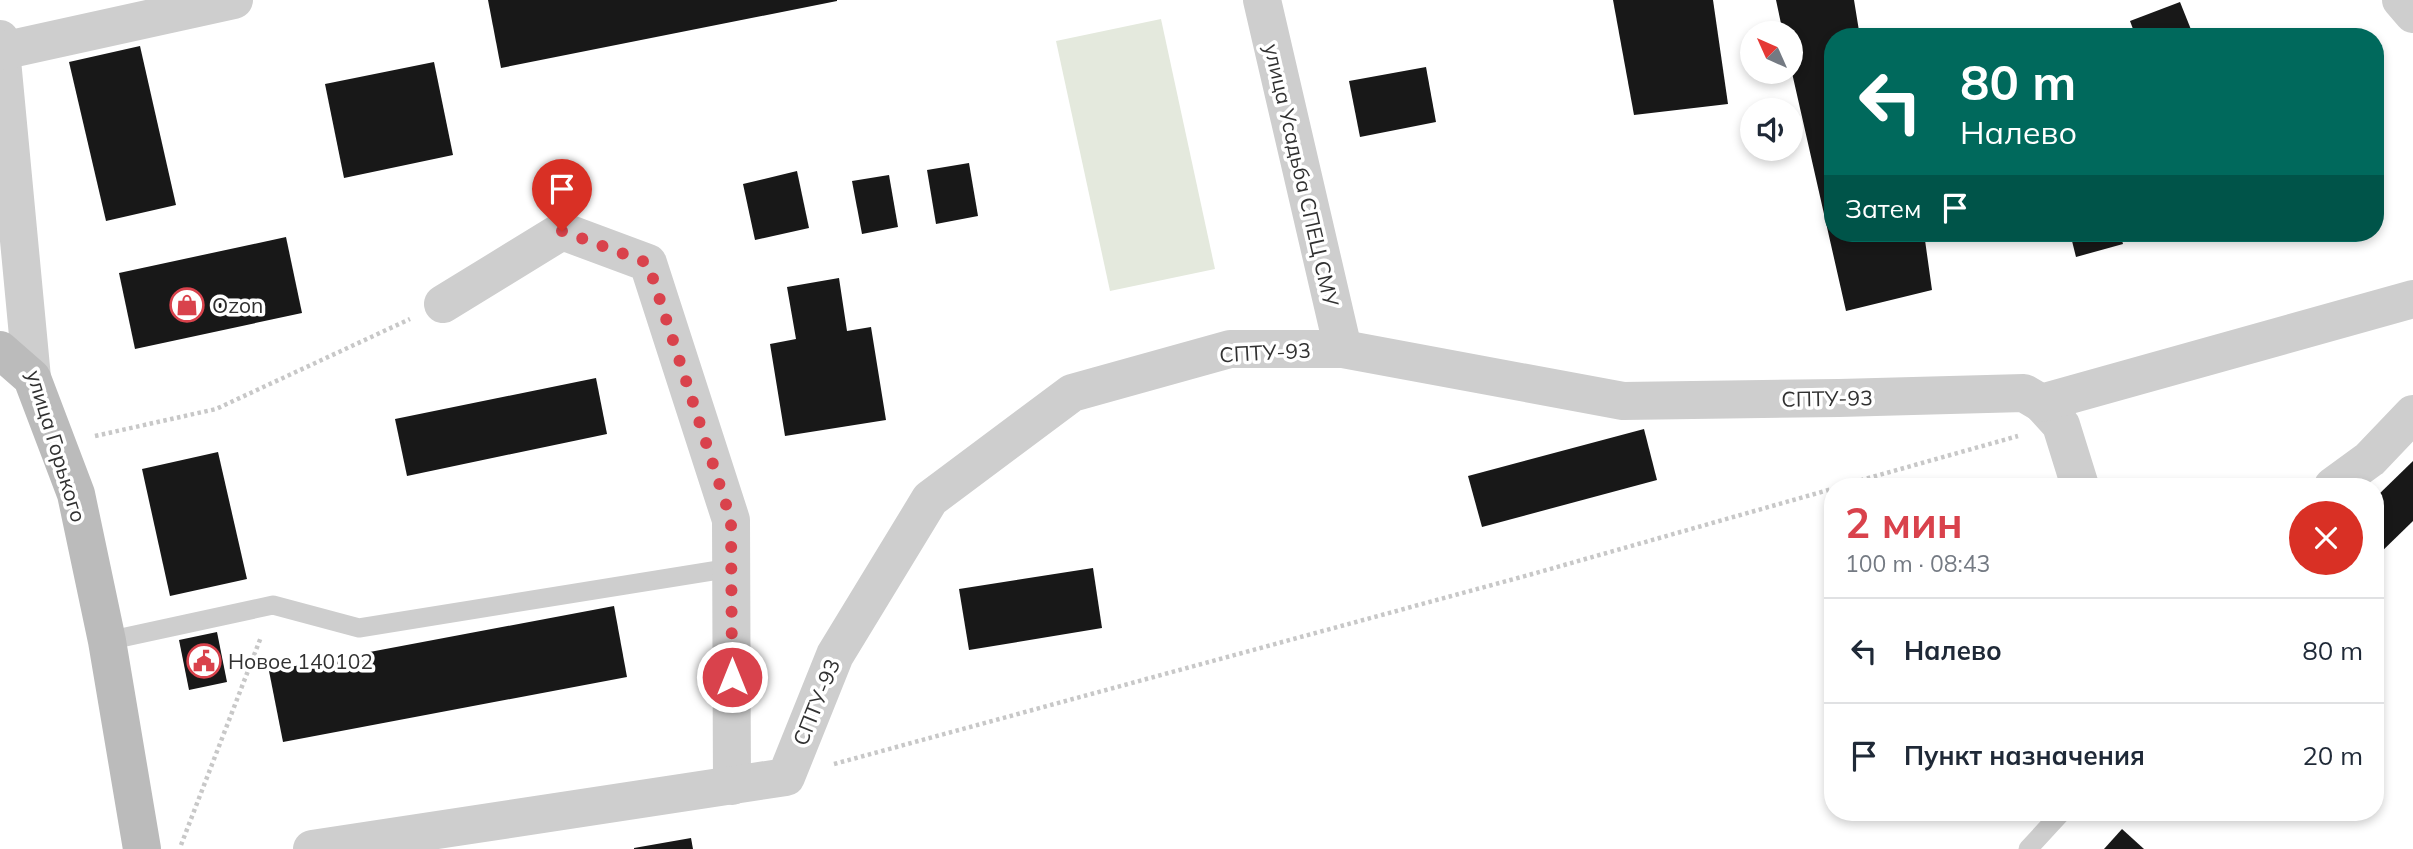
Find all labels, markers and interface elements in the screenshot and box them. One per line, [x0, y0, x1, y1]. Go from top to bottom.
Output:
north arrow [1740, 21, 1802, 84]
map controls [1740, 21, 1803, 161]
street label: улица Усадьба СПЕЦ СМУ [1259, 41, 1345, 309]
text: 80 m [1960, 51, 2076, 112]
icon: left [1845, 56, 1936, 147]
button: sound [1740, 98, 1803, 161]
text: Налево [1960, 112, 2077, 152]
pin [532, 159, 592, 231]
icon: arrive [543, 170, 581, 208]
icon: arrive [1936, 189, 1974, 227]
text: Затем [1845, 192, 1922, 225]
shop icon: Ozon [168, 286, 206, 324]
place label: Ozon [212, 292, 263, 318]
street label: СПТУ-93 [1219, 337, 1311, 367]
street label: улица Горького [22, 367, 92, 525]
street label: СПТУ-93 [1781, 384, 1873, 412]
text: 2 мин [1845, 496, 1963, 549]
button: close [2289, 501, 2363, 575]
text: 100 m · 08:43 [1845, 549, 1990, 578]
icon: left [1845, 632, 1883, 670]
text: Налево [1904, 634, 2002, 667]
text: 80 m [2302, 634, 2363, 667]
position arrow [695, 640, 769, 714]
public building icon: Новое 140102 [185, 642, 223, 680]
place label: Новое 140102 [228, 648, 373, 674]
street label: СПТУ-93 [787, 655, 845, 749]
icon: arrive [1845, 737, 1883, 775]
text: Пункт назначения [1904, 739, 2145, 772]
text: 20 m [2302, 739, 2363, 772]

